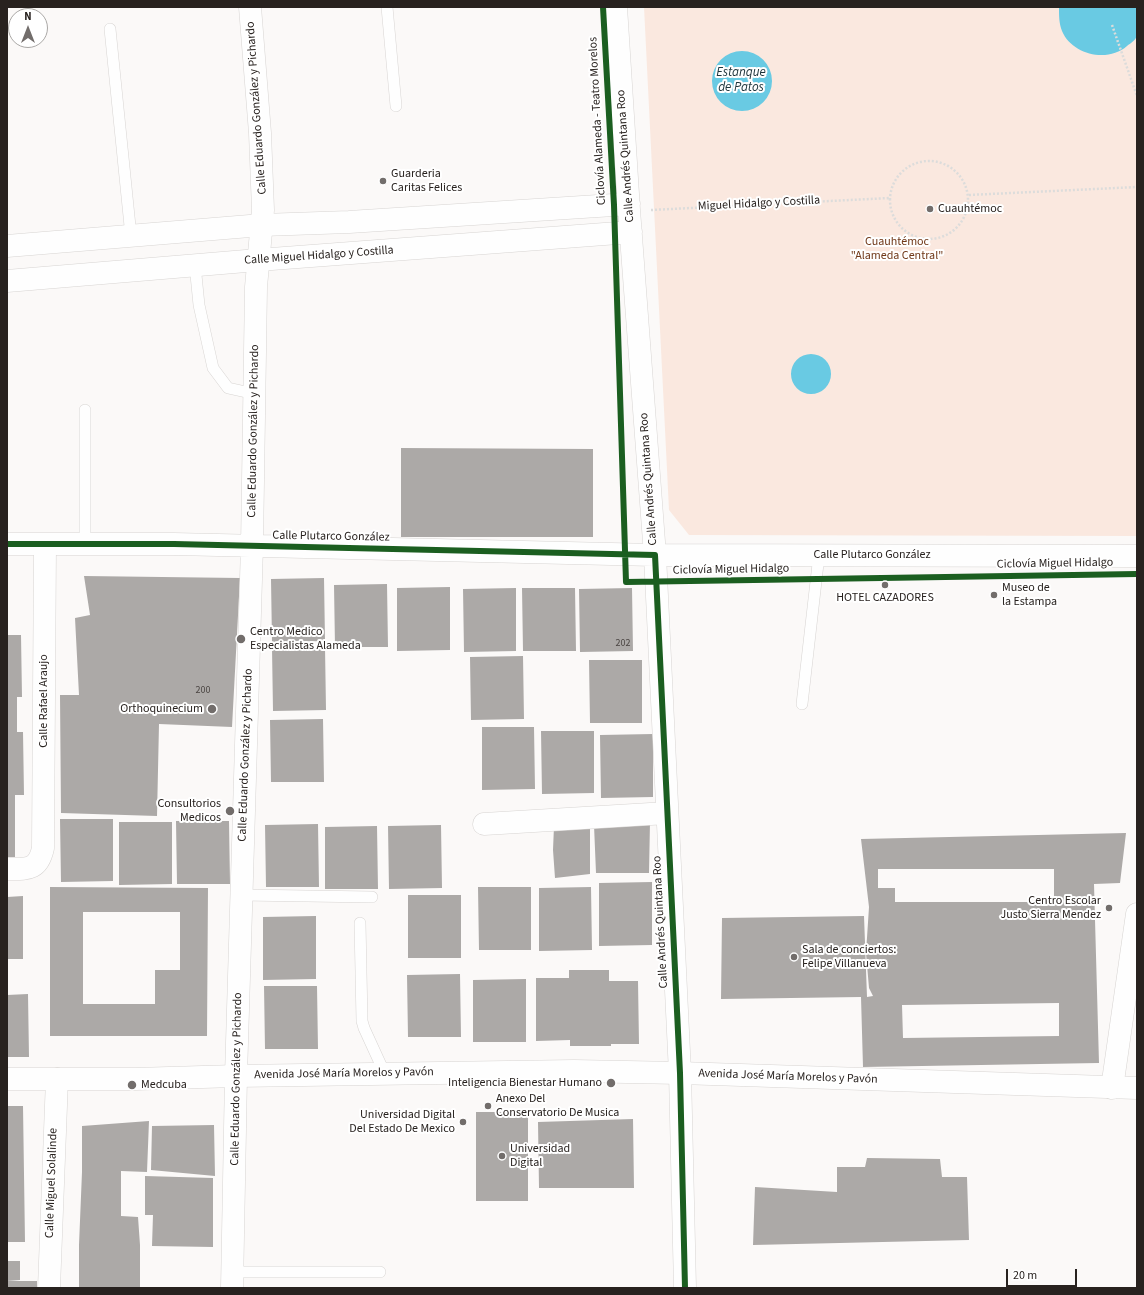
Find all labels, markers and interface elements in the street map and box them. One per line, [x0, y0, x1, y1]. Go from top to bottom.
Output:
north arrow [8, 8, 48, 48]
text: N [24, 9, 32, 24]
street label: Calle Eduardo González y Pichardo [244, 21, 270, 195]
street label: Ciclovía Alameda - Teatro Morelos [586, 36, 610, 206]
water label: Estanque de Patos [716, 65, 766, 96]
street label: Calle Andrés Quintana Roo [614, 89, 638, 223]
place label: Guarderia Caritas Felices [391, 167, 462, 195]
marker: Guarderia Caritas Felices [378, 176, 388, 186]
street label: Miguel Hidalgo y Costilla [698, 194, 820, 214]
place label: Cuauhtémoc [938, 202, 1002, 216]
marker: Cuauhtémoc [925, 204, 935, 214]
park label: Cuauhtémoc "Alameda Central" [851, 235, 943, 263]
street label: Calle Miguel Hidalgo y Costilla [244, 244, 394, 268]
street label: Calle Eduardo González y Pichardo [245, 344, 263, 518]
street label: Calle Andrés Quintana Roo [637, 412, 661, 546]
street label: Calle Plutarco González [272, 529, 390, 545]
street label: Calle Plutarco González [813, 548, 931, 562]
street label: Ciclovía Miguel Hidalgo [997, 556, 1113, 572]
street label: Ciclovía Miguel Hidalgo [673, 562, 789, 578]
marker: HOTEL CAZADORES [880, 580, 890, 590]
place label: Museo de la Estampa [1002, 581, 1057, 609]
marker: Museo de la Estampa [989, 590, 999, 600]
place label: HOTEL CAZADORES [836, 591, 934, 605]
place label: Centro Medico Especialistas Alameda [250, 625, 361, 653]
marker: Centro Medico Especialistas Alameda [235, 633, 247, 645]
house number: 202 [616, 638, 630, 650]
street label: Calle Rafael Araujo [37, 654, 51, 748]
street label: Calle Eduardo González y Pichardo [236, 668, 256, 842]
house number: 200 [196, 685, 210, 697]
place label: Orthoquinecium [120, 702, 203, 716]
marker: Orthoquinecium [206, 703, 218, 715]
place label: Consultorios Medicos [157, 797, 221, 825]
marker: Consultorios Medicos [224, 805, 236, 817]
street label: Calle Andrés Quintana Roo [650, 855, 672, 989]
place label: Centro Escolar Justo Sierra Mendez [1000, 894, 1101, 922]
marker: Centro Escolar Justo Sierra Mendez [1104, 903, 1114, 913]
place label: Sala de conciertos: Felipe Villanueva [802, 943, 896, 971]
marker: Sala de conciertos: Felipe Villanueva [789, 952, 799, 962]
street label: Calle Eduardo González y Pichardo [228, 992, 246, 1166]
street label: Avenida José María Morelos y Pavón [254, 1065, 434, 1083]
street label: Avenida José María Morelos y Pavón [698, 1067, 878, 1087]
place label: Inteligencia Bienestar Humano [448, 1076, 602, 1090]
marker: Inteligencia Bienestar Humano [605, 1077, 617, 1089]
place label: Medcuba [141, 1078, 187, 1092]
marker: Medcuba [126, 1079, 138, 1091]
place label: Anexo Del Conservatorio De Musica [496, 1092, 619, 1120]
marker: Anexo Del Conservatorio De Musica [483, 1101, 493, 1111]
place label: Universidad Digital Del Estado De Mexico [349, 1108, 455, 1136]
marker: Universidad Digital Del Estado De Mexico [458, 1117, 468, 1127]
street label: Calle Miguel Solalinde [43, 1128, 61, 1238]
place label: Universidad Digital [510, 1142, 570, 1170]
marker: Universidad Digital [497, 1151, 507, 1161]
scale bar [1008, 1261, 1079, 1287]
text: 20 m [1013, 1267, 1037, 1284]

